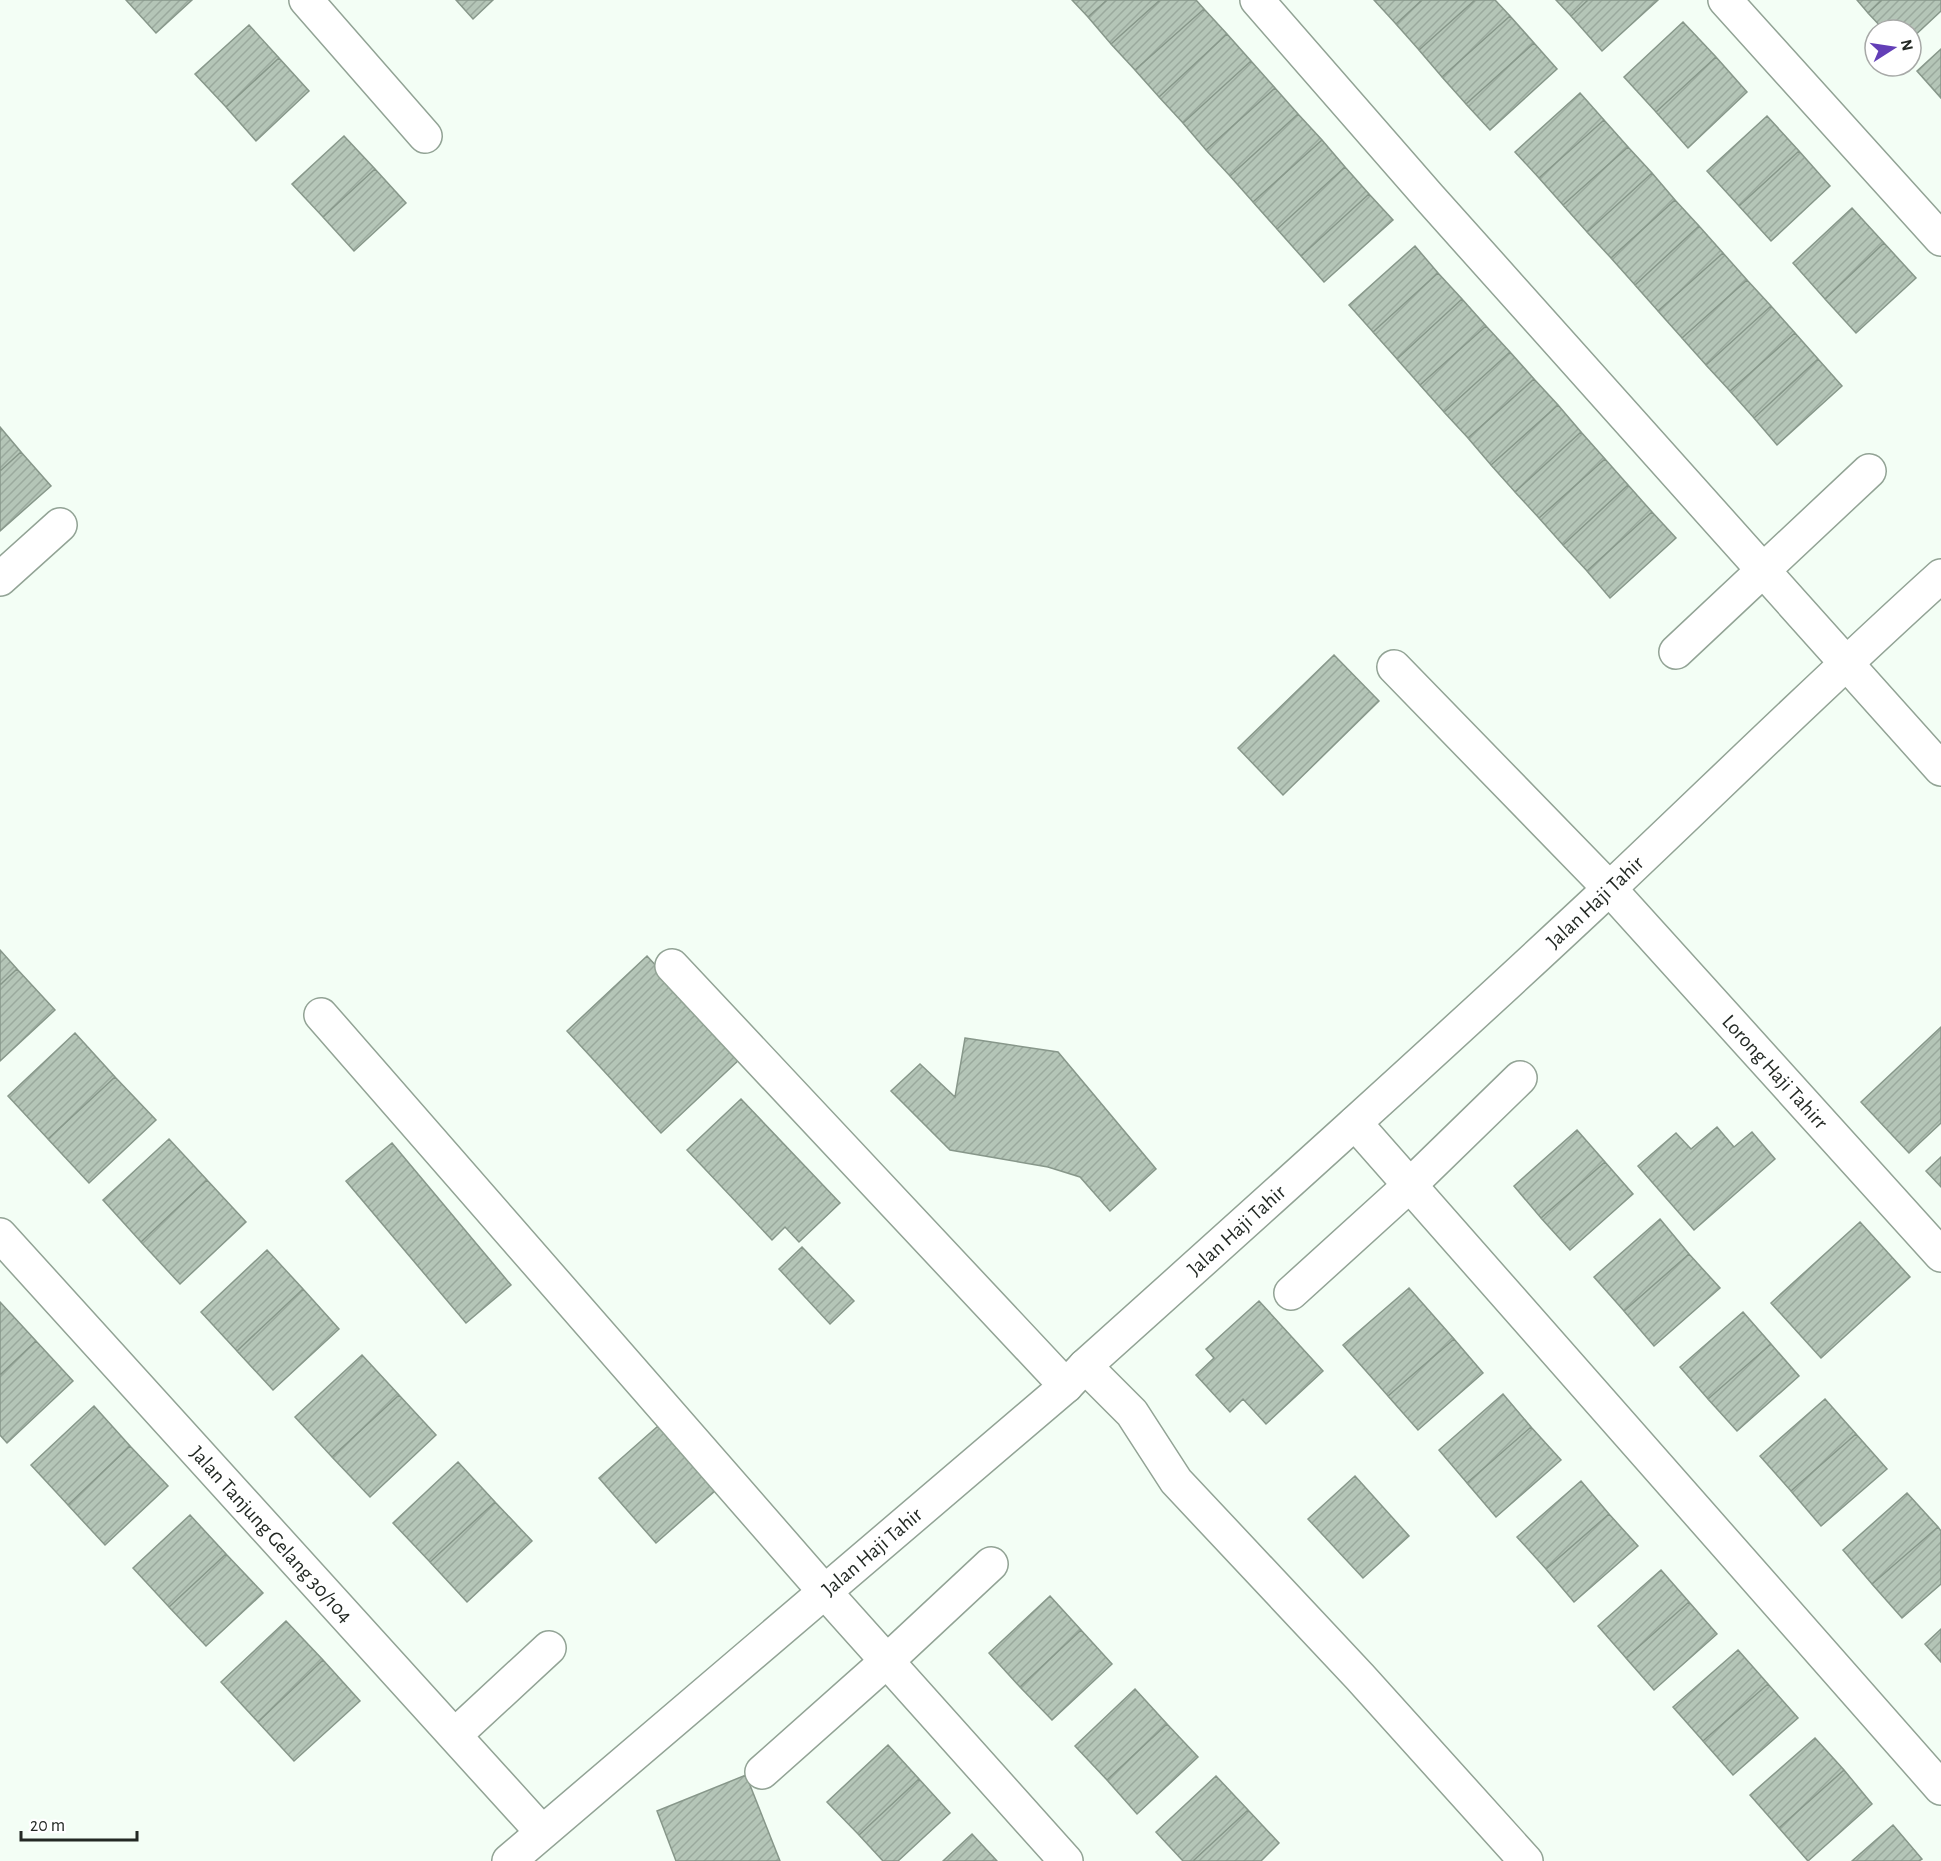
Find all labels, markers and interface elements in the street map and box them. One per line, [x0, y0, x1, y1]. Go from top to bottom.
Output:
north arrow [1863, 18, 1923, 78]
text: N [1898, 38, 1916, 52]
street label: Jalan Haji Tahir [1543, 852, 1648, 952]
street label: Lorong Haji Tahirr [1718, 1011, 1832, 1133]
street label: Jalan Haji Tahir [1184, 1181, 1290, 1280]
street label: Jalan Tanjung Gelang 30/104 [186, 1442, 356, 1627]
street label: Jalan Haji Tahir [818, 1504, 926, 1600]
scale bar [21, 1804, 136, 1842]
text: 20 m [30, 1817, 65, 1835]

